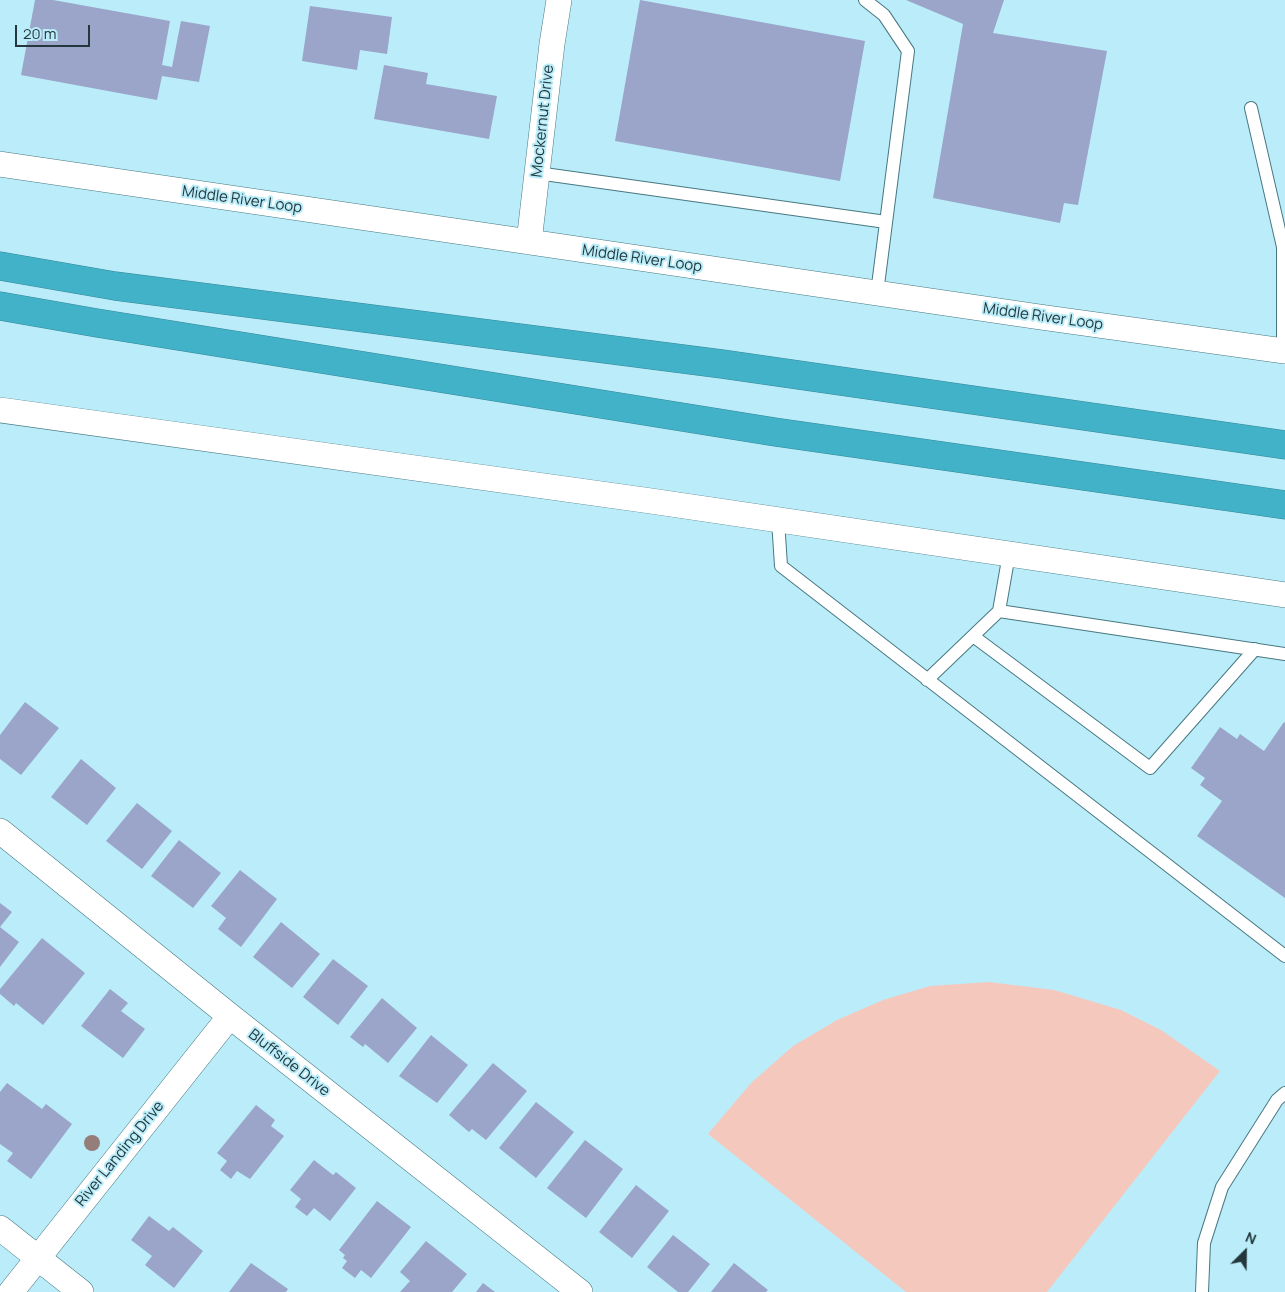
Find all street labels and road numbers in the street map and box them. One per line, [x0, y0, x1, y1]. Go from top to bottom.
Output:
street label: Mockernut Drive [528, 64, 558, 178]
street label: Middle River Loop [181, 183, 303, 217]
street label: Middle River Loop [581, 242, 703, 276]
street label: Middle River Loop [982, 300, 1104, 334]
street label: Bluffside Drive [245, 1026, 333, 1100]
street label: River Landing Drive [72, 1098, 168, 1210]

